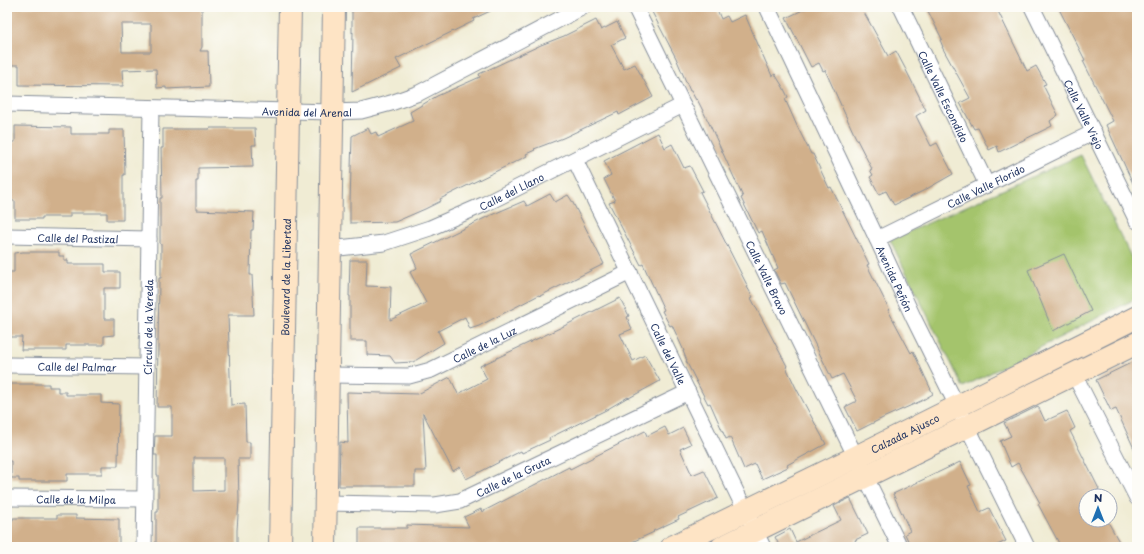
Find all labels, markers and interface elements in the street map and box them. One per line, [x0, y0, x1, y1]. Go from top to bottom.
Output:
street label: Calle Valle Escondido [916, 48, 973, 145]
street label: Calle Valle Viejo [1061, 76, 1108, 152]
street label: Avenida del Arenal [262, 103, 352, 120]
street label: Calle Valle Florido [944, 160, 1027, 211]
street label: Calle del Llano [477, 168, 546, 213]
street label: Boulevard de la Libertad [276, 218, 294, 336]
street label: Calle del Pastizal [37, 229, 119, 246]
street label: Calle Valle Bravo [743, 238, 792, 317]
street label: Avenida Peñón [873, 243, 917, 314]
street label: Círculo de la Vereda [139, 278, 156, 375]
street label: Calle del Valle [648, 320, 690, 387]
street label: Calle de la Luz [450, 322, 519, 366]
street label: Calle del Palmar [38, 358, 117, 374]
street label: Calzada Ajusco [868, 409, 942, 456]
street label: Calle de la Gruta [473, 451, 553, 500]
north arrow [1078, 488, 1118, 528]
text: N [1094, 489, 1103, 506]
street label: Calle de la Milpa [36, 491, 117, 506]

